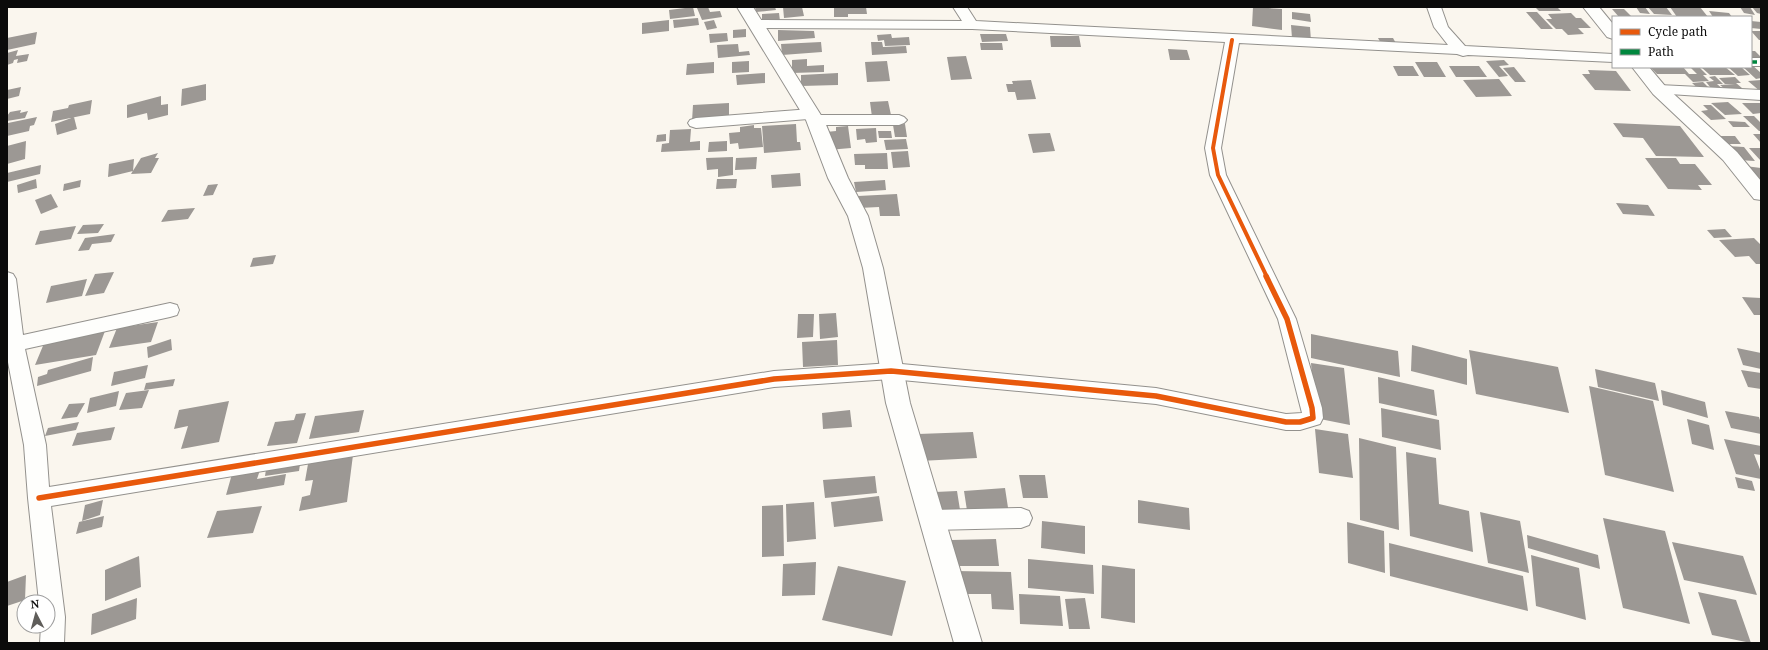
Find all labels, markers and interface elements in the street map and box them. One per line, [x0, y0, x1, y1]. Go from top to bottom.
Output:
legend [1612, 16, 1752, 68]
text: Cycle path [1648, 23, 1708, 40]
text: Path [1648, 43, 1674, 60]
north arrow [16, 594, 56, 634]
text: N [30, 596, 40, 611]

